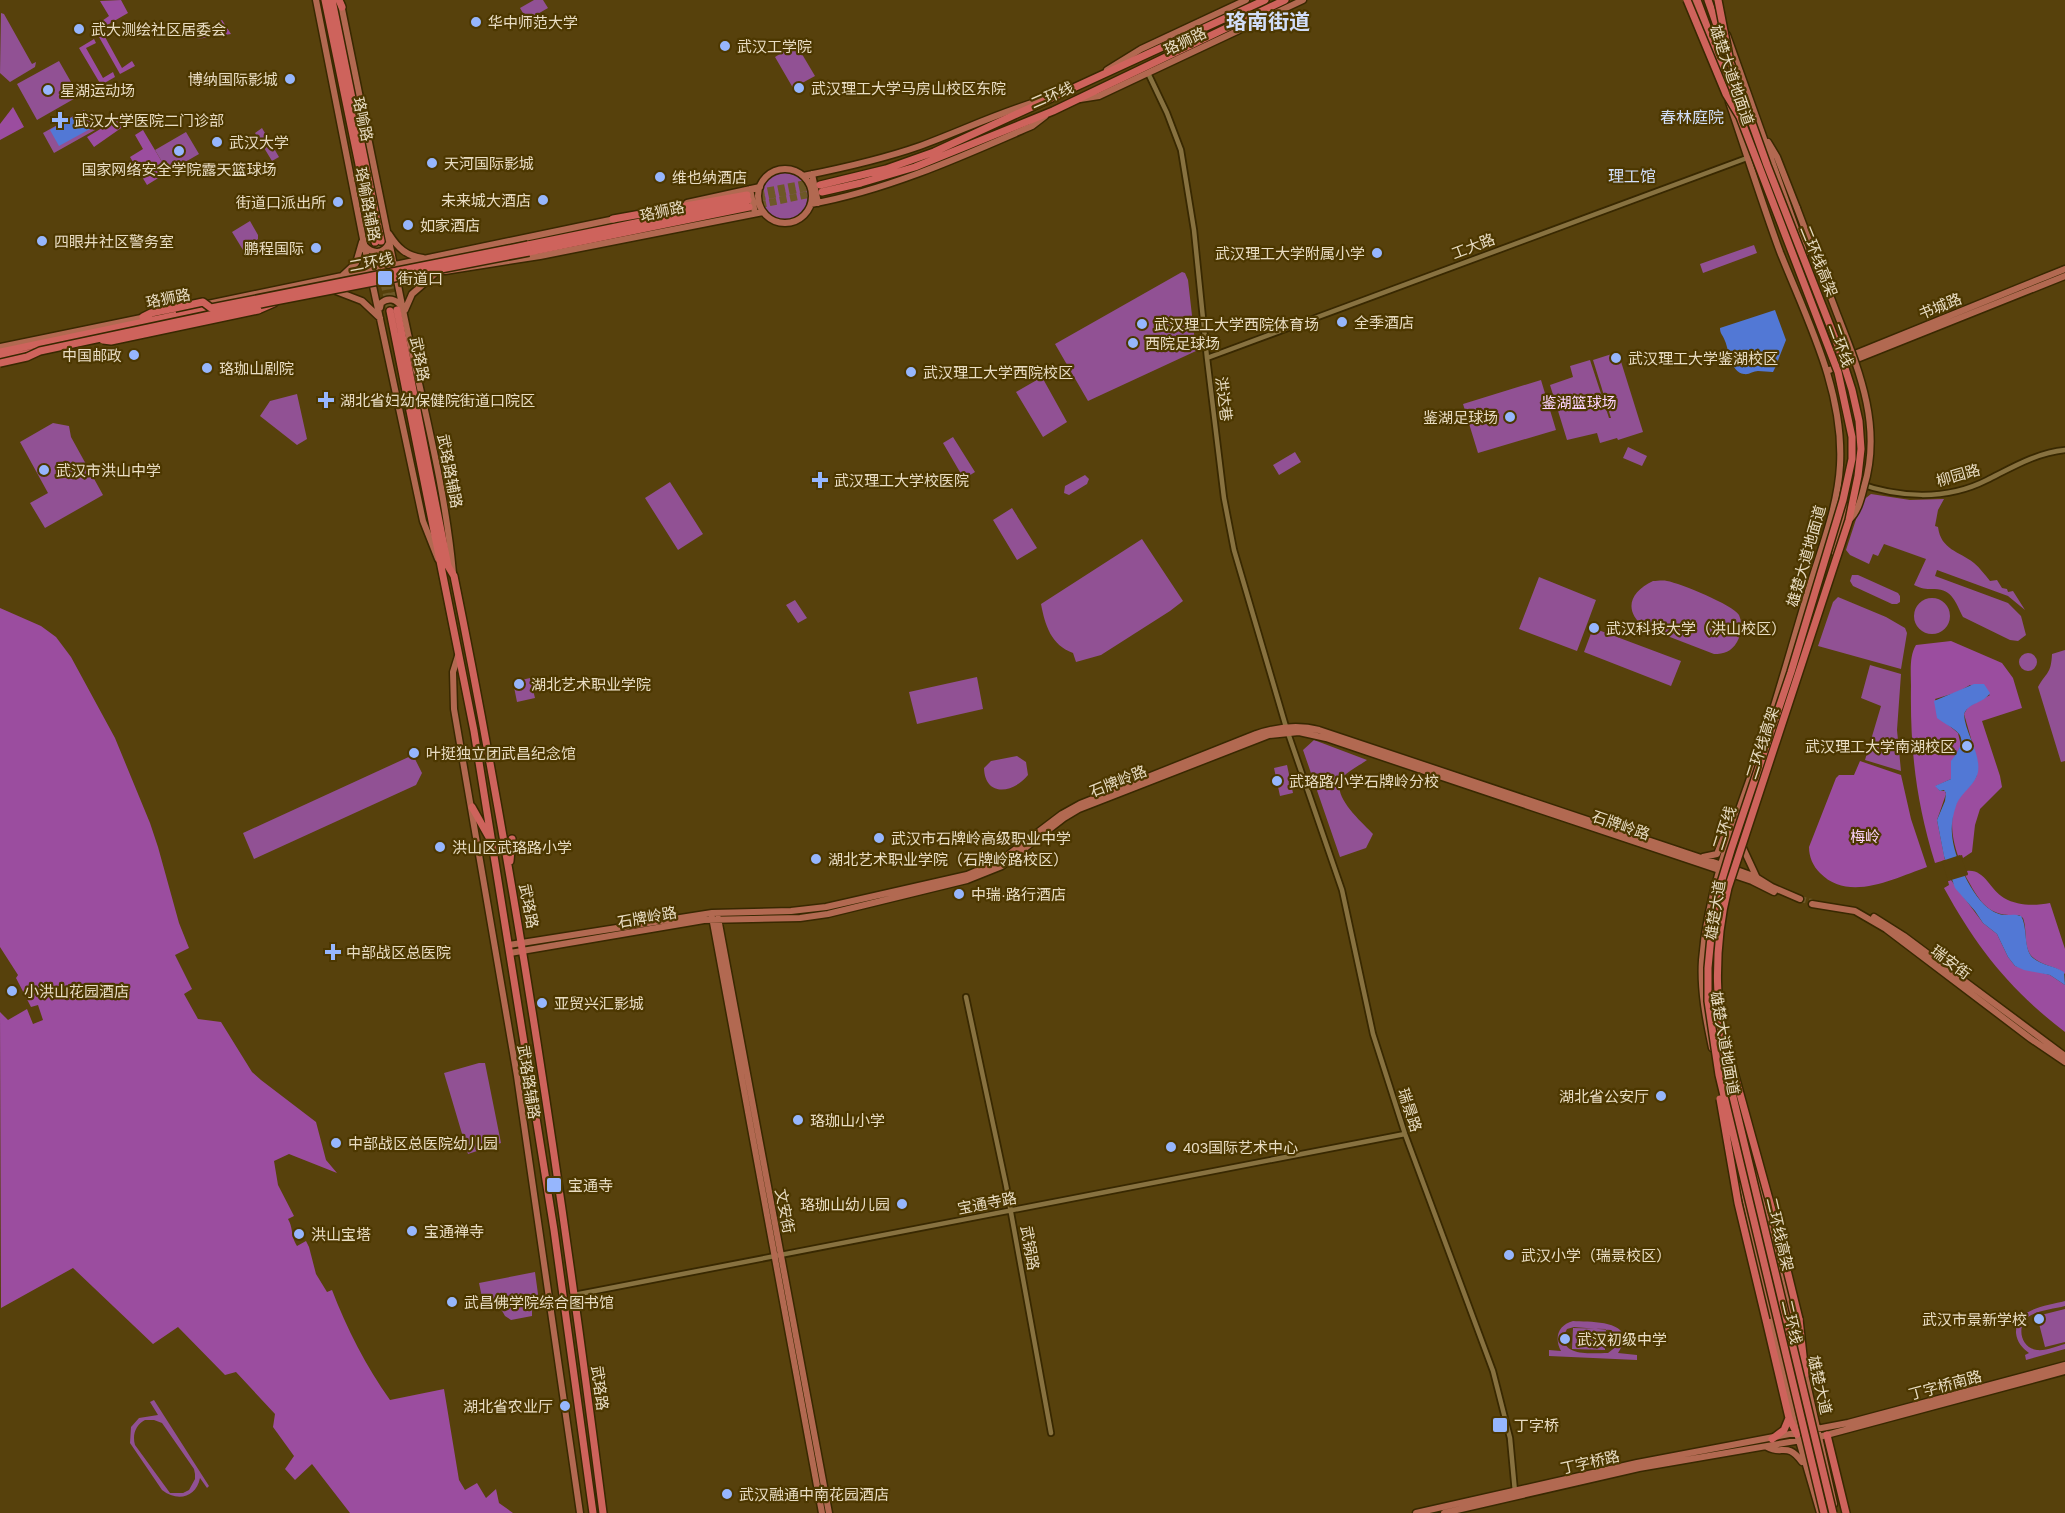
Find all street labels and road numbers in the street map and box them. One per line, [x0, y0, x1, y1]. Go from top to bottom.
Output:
street label: 雄楚大道地面道 [1707, 23, 1757, 127]
street label: 珞狮路 [1161, 24, 1209, 58]
street label: 二环线 [1028, 78, 1076, 112]
street label: 珞喻路 [350, 95, 376, 143]
street label: 珞喻路辅路 [352, 166, 384, 242]
street label: 珞狮路 [638, 198, 686, 224]
street label: 二环线高架 [1797, 223, 1841, 299]
street label: 工大路 [1449, 230, 1497, 262]
street label: 二环线 [347, 249, 395, 275]
street label: 珞狮路 [144, 285, 192, 311]
street label: 书城路 [1916, 290, 1964, 322]
street label: 二环线 [1825, 321, 1857, 369]
street label: 武珞路 [407, 335, 433, 383]
street label: 洪达巷 [1213, 376, 1235, 422]
street label: 武珞路辅路 [434, 433, 466, 509]
street label: 柳园路 [1934, 461, 1982, 489]
street label: 雄楚大道地面道 [1783, 503, 1829, 609]
street label: 二环线高架 [1742, 705, 1782, 781]
street label: 石牌岭路 [1087, 762, 1149, 800]
street label: 二环线 [1709, 804, 1739, 852]
street label: 石牌岭路 [1590, 807, 1652, 843]
street label: 雄楚大道 [1702, 879, 1728, 941]
street label: 武珞路 [516, 882, 542, 930]
street label: 石牌岭路 [616, 903, 678, 931]
street label: 瑞安街 [1928, 942, 1974, 982]
street label: 雄楚大道地面道 [1708, 990, 1742, 1096]
street label: 武珞路辅路 [515, 1044, 543, 1120]
street label: 瑞景路 [1395, 1086, 1425, 1134]
street label: 文安街 [772, 1187, 798, 1235]
street label: 宝通寺路 [956, 1189, 1018, 1217]
street label: 二环线高架 [1763, 1196, 1797, 1272]
street label: 武锅路 [1018, 1224, 1042, 1272]
street label: 二环线 [1779, 1298, 1805, 1346]
street label: 雄楚大道 [1805, 1354, 1835, 1416]
street label: 武珞路 [588, 1365, 612, 1411]
street label: 丁字桥南路 [1907, 1367, 1983, 1403]
street label: 丁字桥路 [1559, 1447, 1621, 1477]

